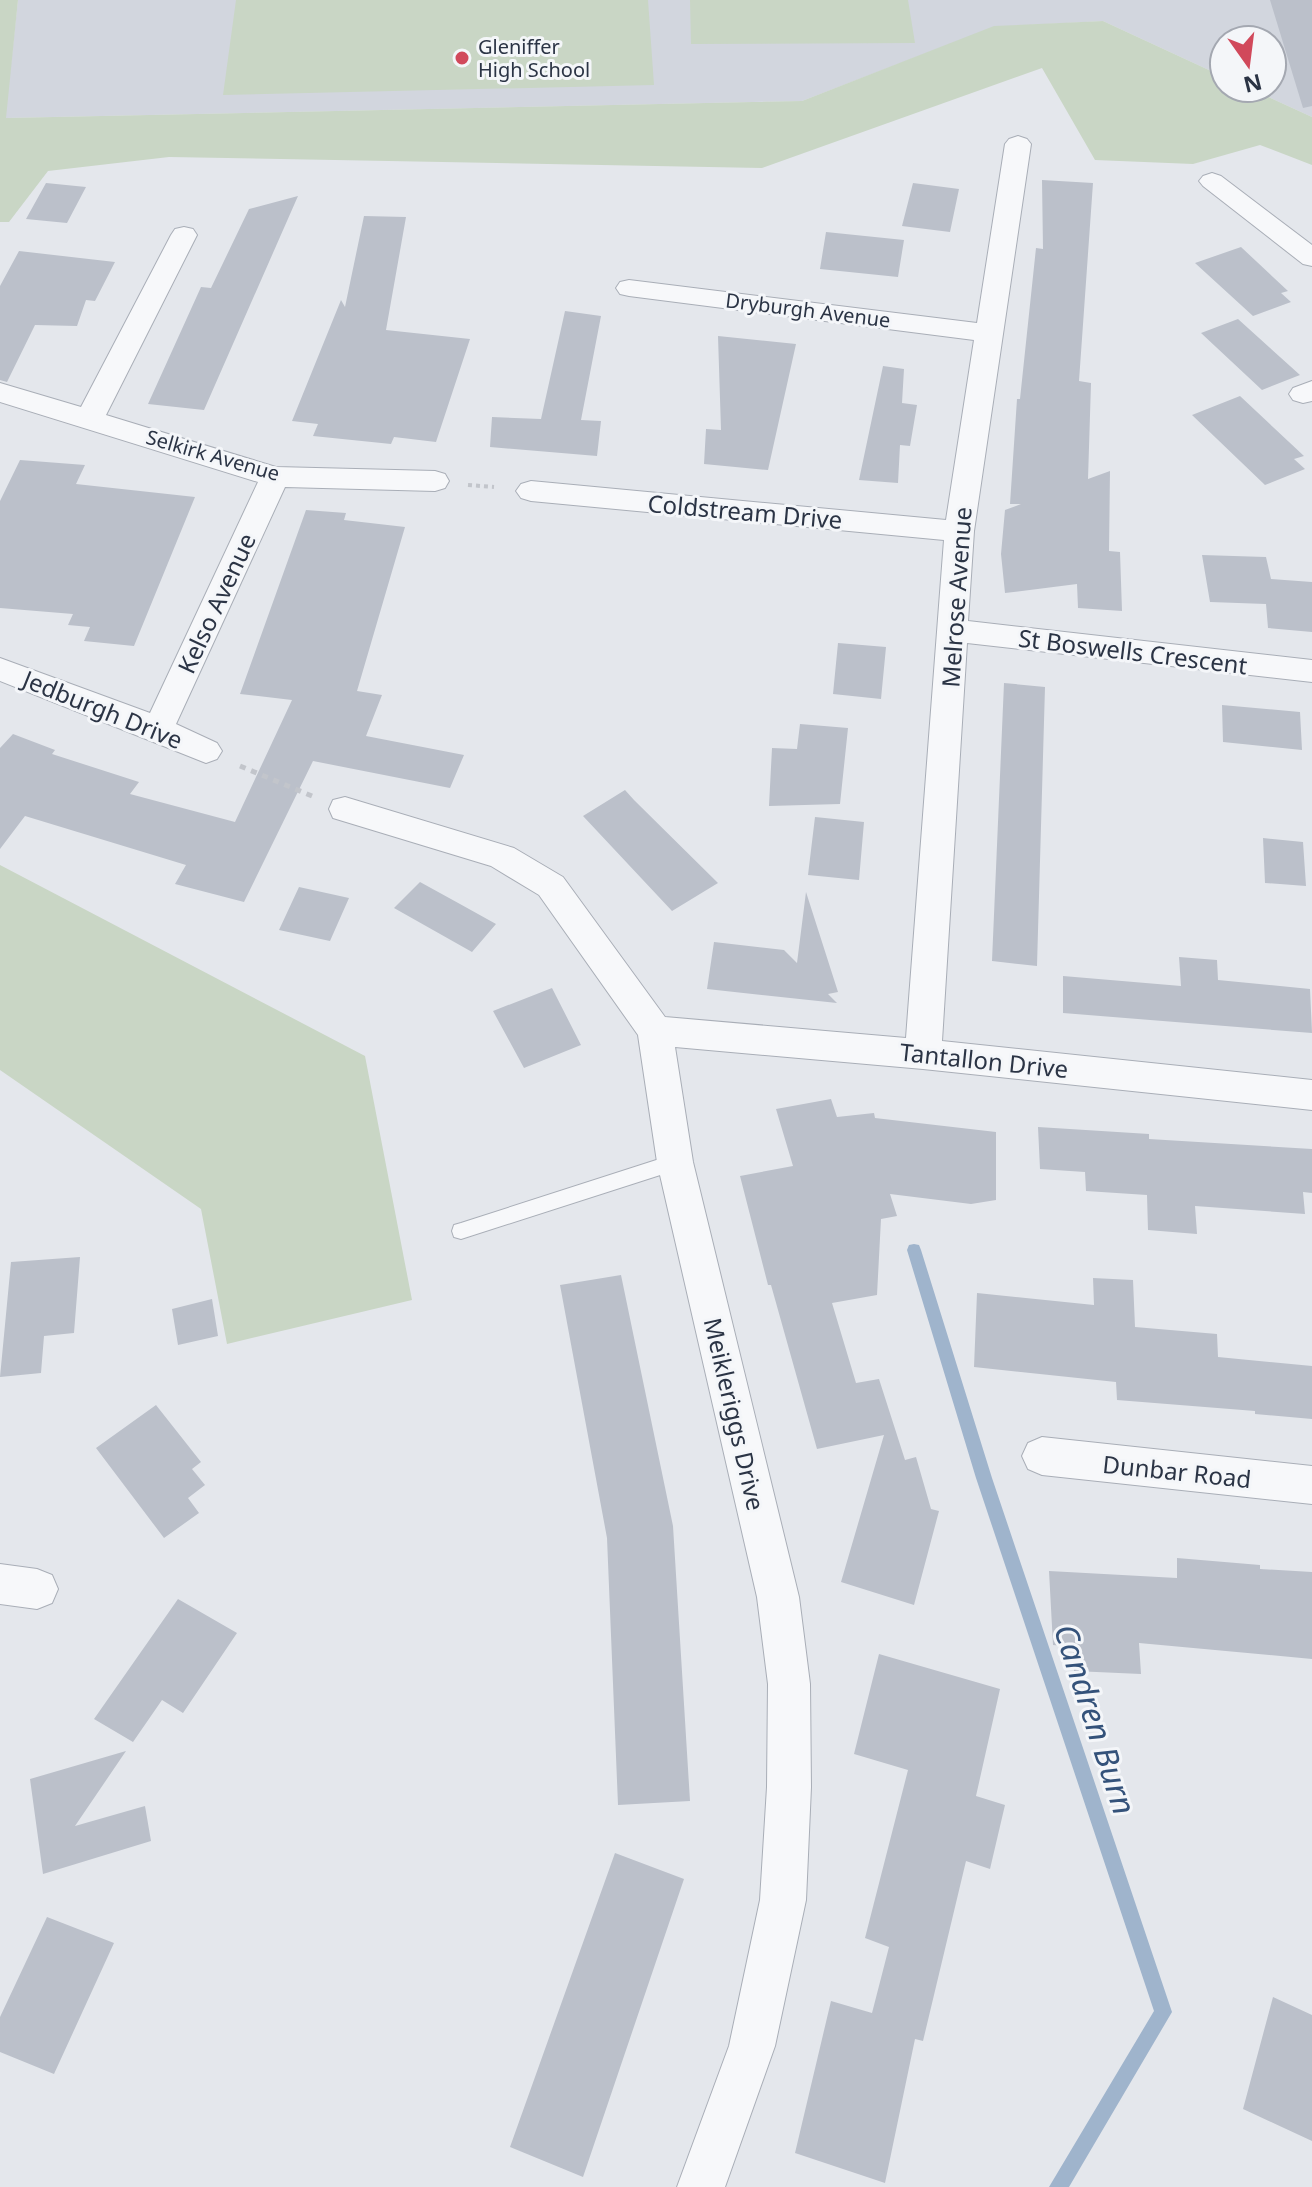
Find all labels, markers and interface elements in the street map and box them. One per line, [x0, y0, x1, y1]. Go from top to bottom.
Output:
north arrow [1208, 24, 1288, 104]
place label: Gleniffer High School [478, 33, 590, 83]
marker: Gleniffer High School [453, 49, 471, 67]
text: N [1241, 68, 1265, 101]
street label: Dryburgh Avenue [724, 286, 892, 334]
street label: Selkirk Avenue [143, 423, 283, 487]
street label: Coldstream Drive [646, 486, 844, 536]
street label: Melrose Avenue [933, 506, 979, 688]
street label: Kelso Avenue [169, 528, 263, 678]
street label: St Boswells Crescent [1017, 621, 1250, 681]
street label: Jedburgh Drive [16, 661, 188, 756]
street label: Tantallon Drive [898, 1035, 1070, 1085]
street label: Meikleriggs Drive [697, 1314, 773, 1514]
street label: Dunbar Road [1101, 1447, 1253, 1495]
water label: Candren Burn [1045, 1618, 1147, 1820]

